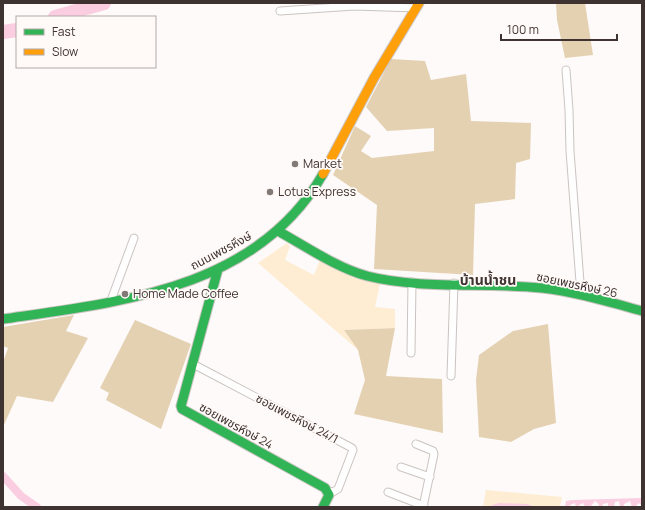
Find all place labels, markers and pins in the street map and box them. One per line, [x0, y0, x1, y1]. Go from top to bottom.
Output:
place label: Market [303, 155, 342, 172]
marker: Market [290, 159, 300, 169]
place label: Lotus Express [278, 183, 356, 200]
marker: Lotus Express [265, 187, 275, 197]
place label: Home Made Coffee [133, 285, 239, 302]
marker: Home Made Coffee [120, 289, 130, 299]

